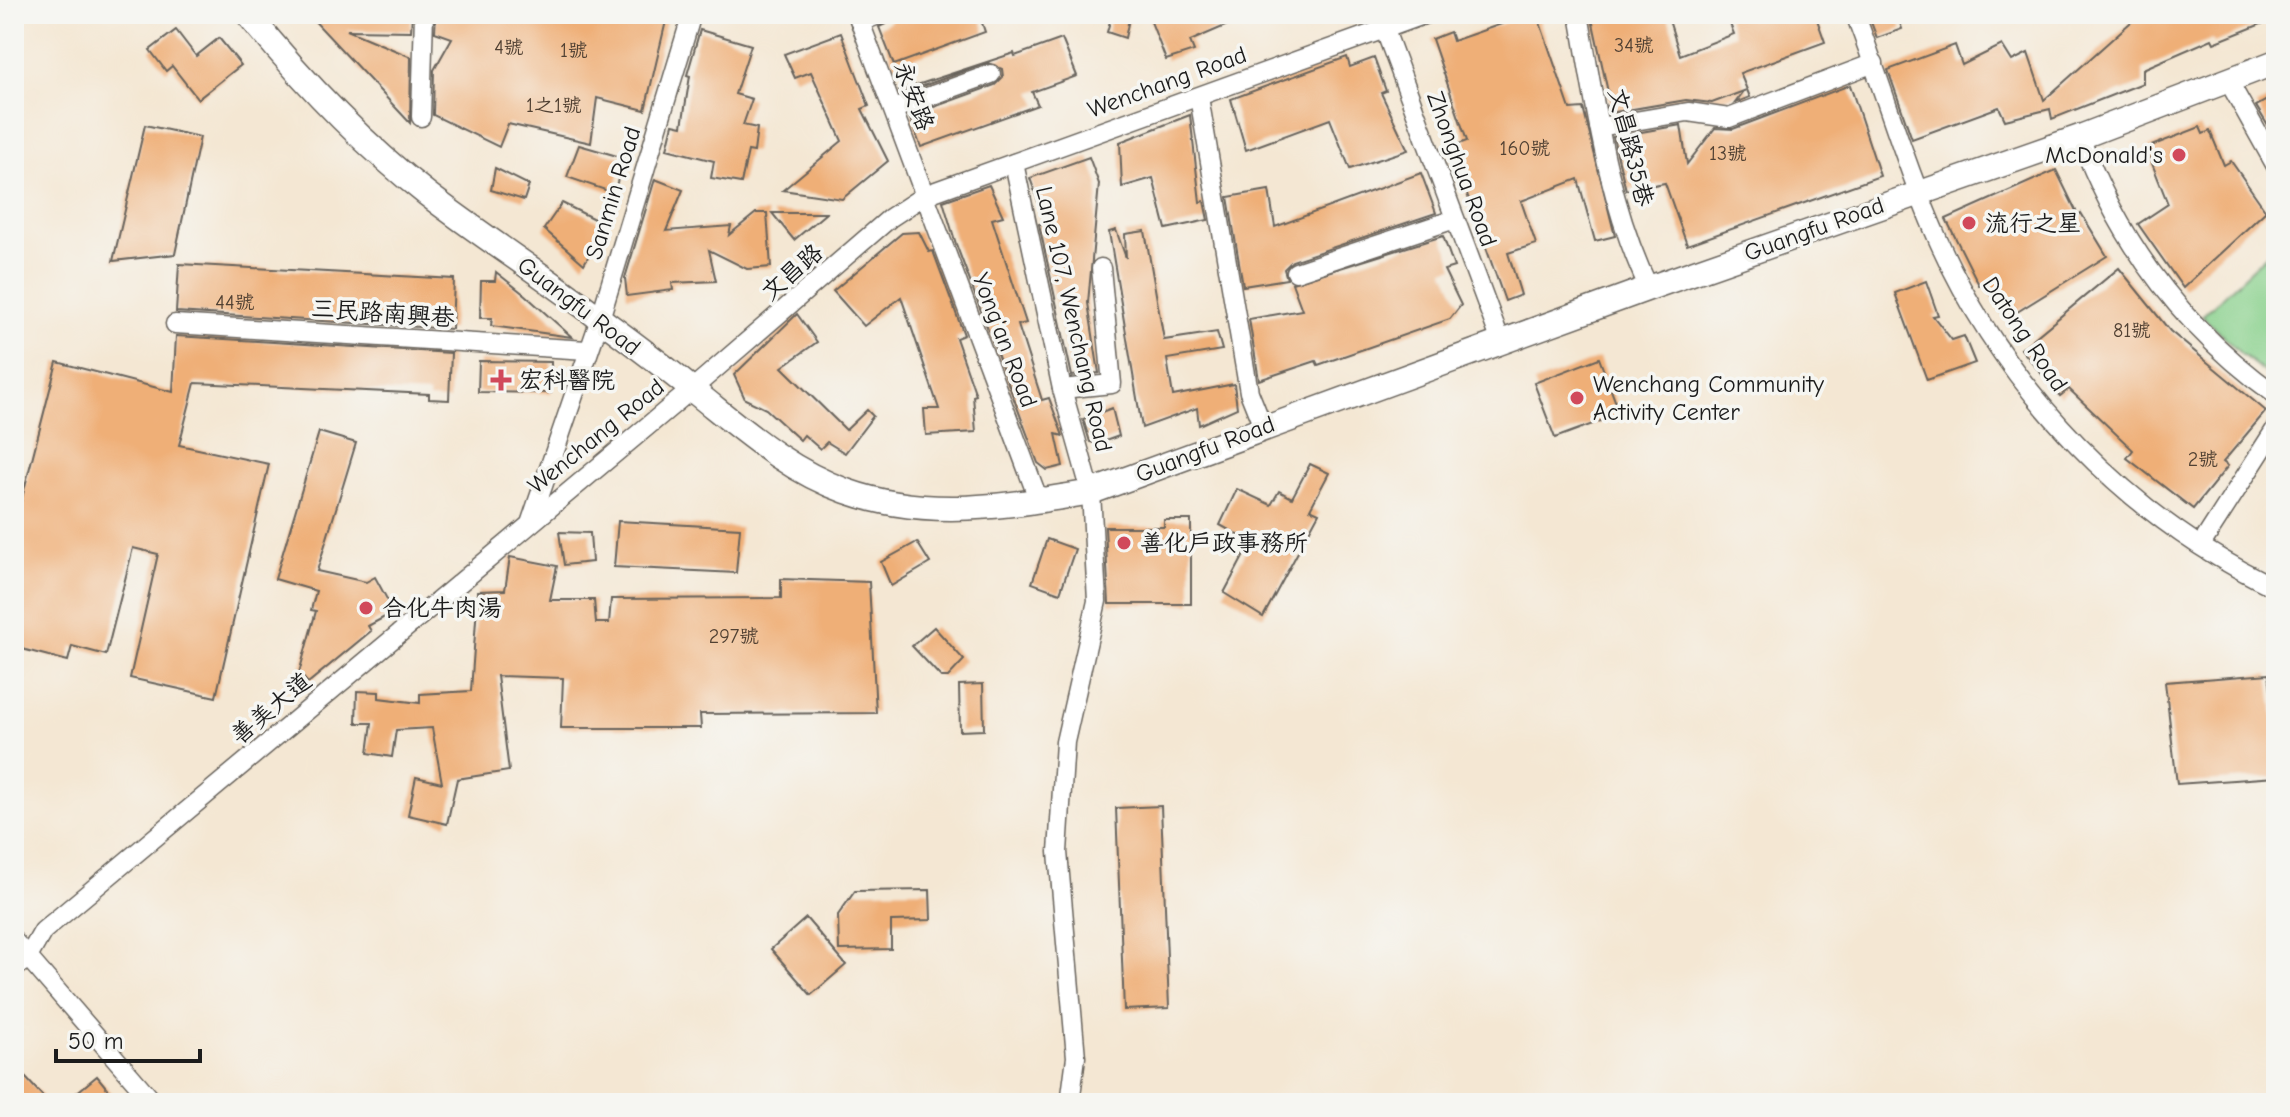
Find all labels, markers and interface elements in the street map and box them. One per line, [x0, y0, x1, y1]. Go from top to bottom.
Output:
house number: 34號 [1614, 34, 1654, 57]
house number: 4號 [494, 36, 524, 59]
house number: 1號 [560, 39, 588, 62]
street label: Wenchang Road [1084, 40, 1250, 124]
street label: 永安路 [888, 57, 940, 135]
street label: 文昌路35巷 [1603, 85, 1659, 209]
street label: Zhonghua Road [1421, 88, 1503, 250]
house number: 1之1號 [526, 94, 582, 117]
street label: Sanmin Road [580, 123, 646, 263]
house number: 160號 [1500, 137, 1550, 160]
place label: McDonald's [2045, 141, 2163, 169]
house number: 13號 [1709, 142, 1747, 165]
marker: McDonald's [2170, 146, 2188, 164]
street label: Lane 107, Wenchang Road [1030, 183, 1118, 455]
street label: Guangfu Road [1740, 191, 1888, 267]
place label: 流行之星 [1985, 209, 2081, 237]
marker: 流行之星 [1960, 214, 1978, 232]
street label: 文昌路 [756, 238, 828, 306]
street label: Guangfu Road [512, 251, 646, 361]
street label: Yong'an Road [967, 269, 1043, 411]
street label: Datong Road [1976, 271, 2074, 397]
house number: 44號 [215, 291, 255, 314]
street label: 三民路南興巷 [310, 294, 456, 332]
house number: 81號 [2113, 319, 2151, 342]
place label: 宏科醫院 [519, 366, 615, 394]
marker: 宏科醫院 [490, 369, 512, 391]
place label: Wenchang Community Activity Center [1593, 370, 1824, 426]
street label: Wenchang Road [522, 373, 670, 499]
marker: Wenchang Community Activity Center [1568, 389, 1586, 407]
street label: Guangfu Road [1132, 410, 1278, 488]
house number: 2號 [2188, 448, 2218, 471]
place label: 善化戶政事務所 [1140, 529, 1308, 557]
marker: 善化戶政事務所 [1115, 534, 1133, 552]
place label: 合化牛肉湯 [382, 594, 502, 622]
marker: 合化牛肉湯 [357, 599, 375, 617]
house number: 297號 [709, 625, 759, 648]
street label: 善美大道 [225, 666, 317, 750]
scale bar [56, 1013, 200, 1063]
text: 50 m [68, 1027, 124, 1055]

